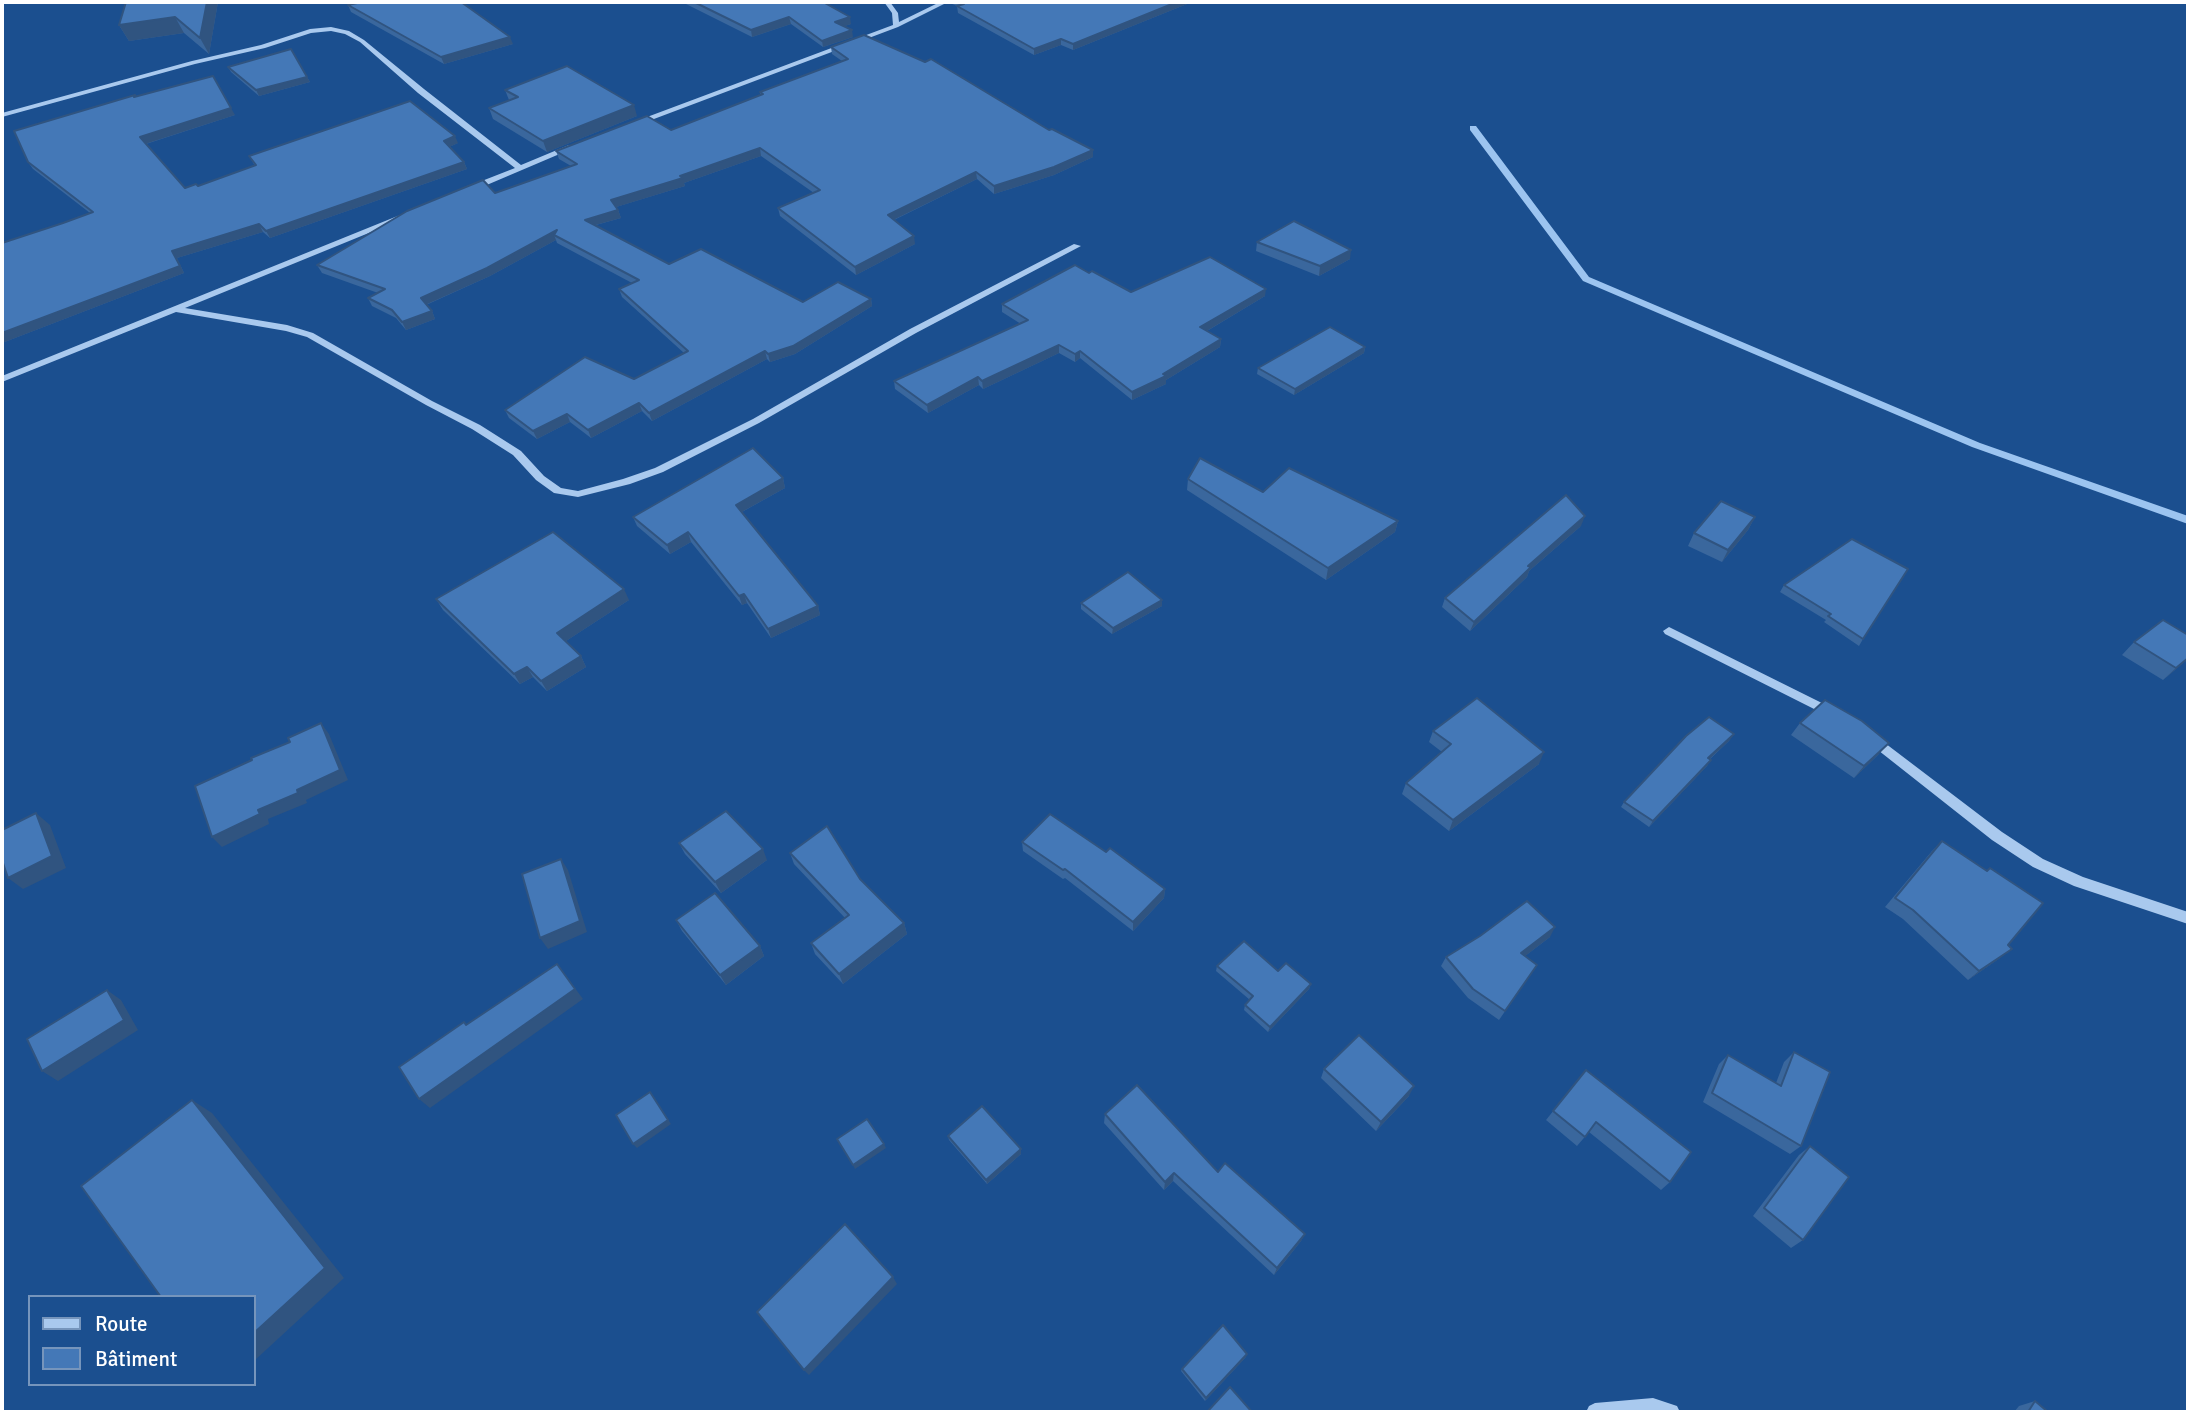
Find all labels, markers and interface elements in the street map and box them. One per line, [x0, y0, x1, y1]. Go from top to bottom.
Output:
legend [28, 1295, 256, 1386]
text: Route [95, 1311, 147, 1337]
text: Bâtiment [95, 1346, 177, 1372]

